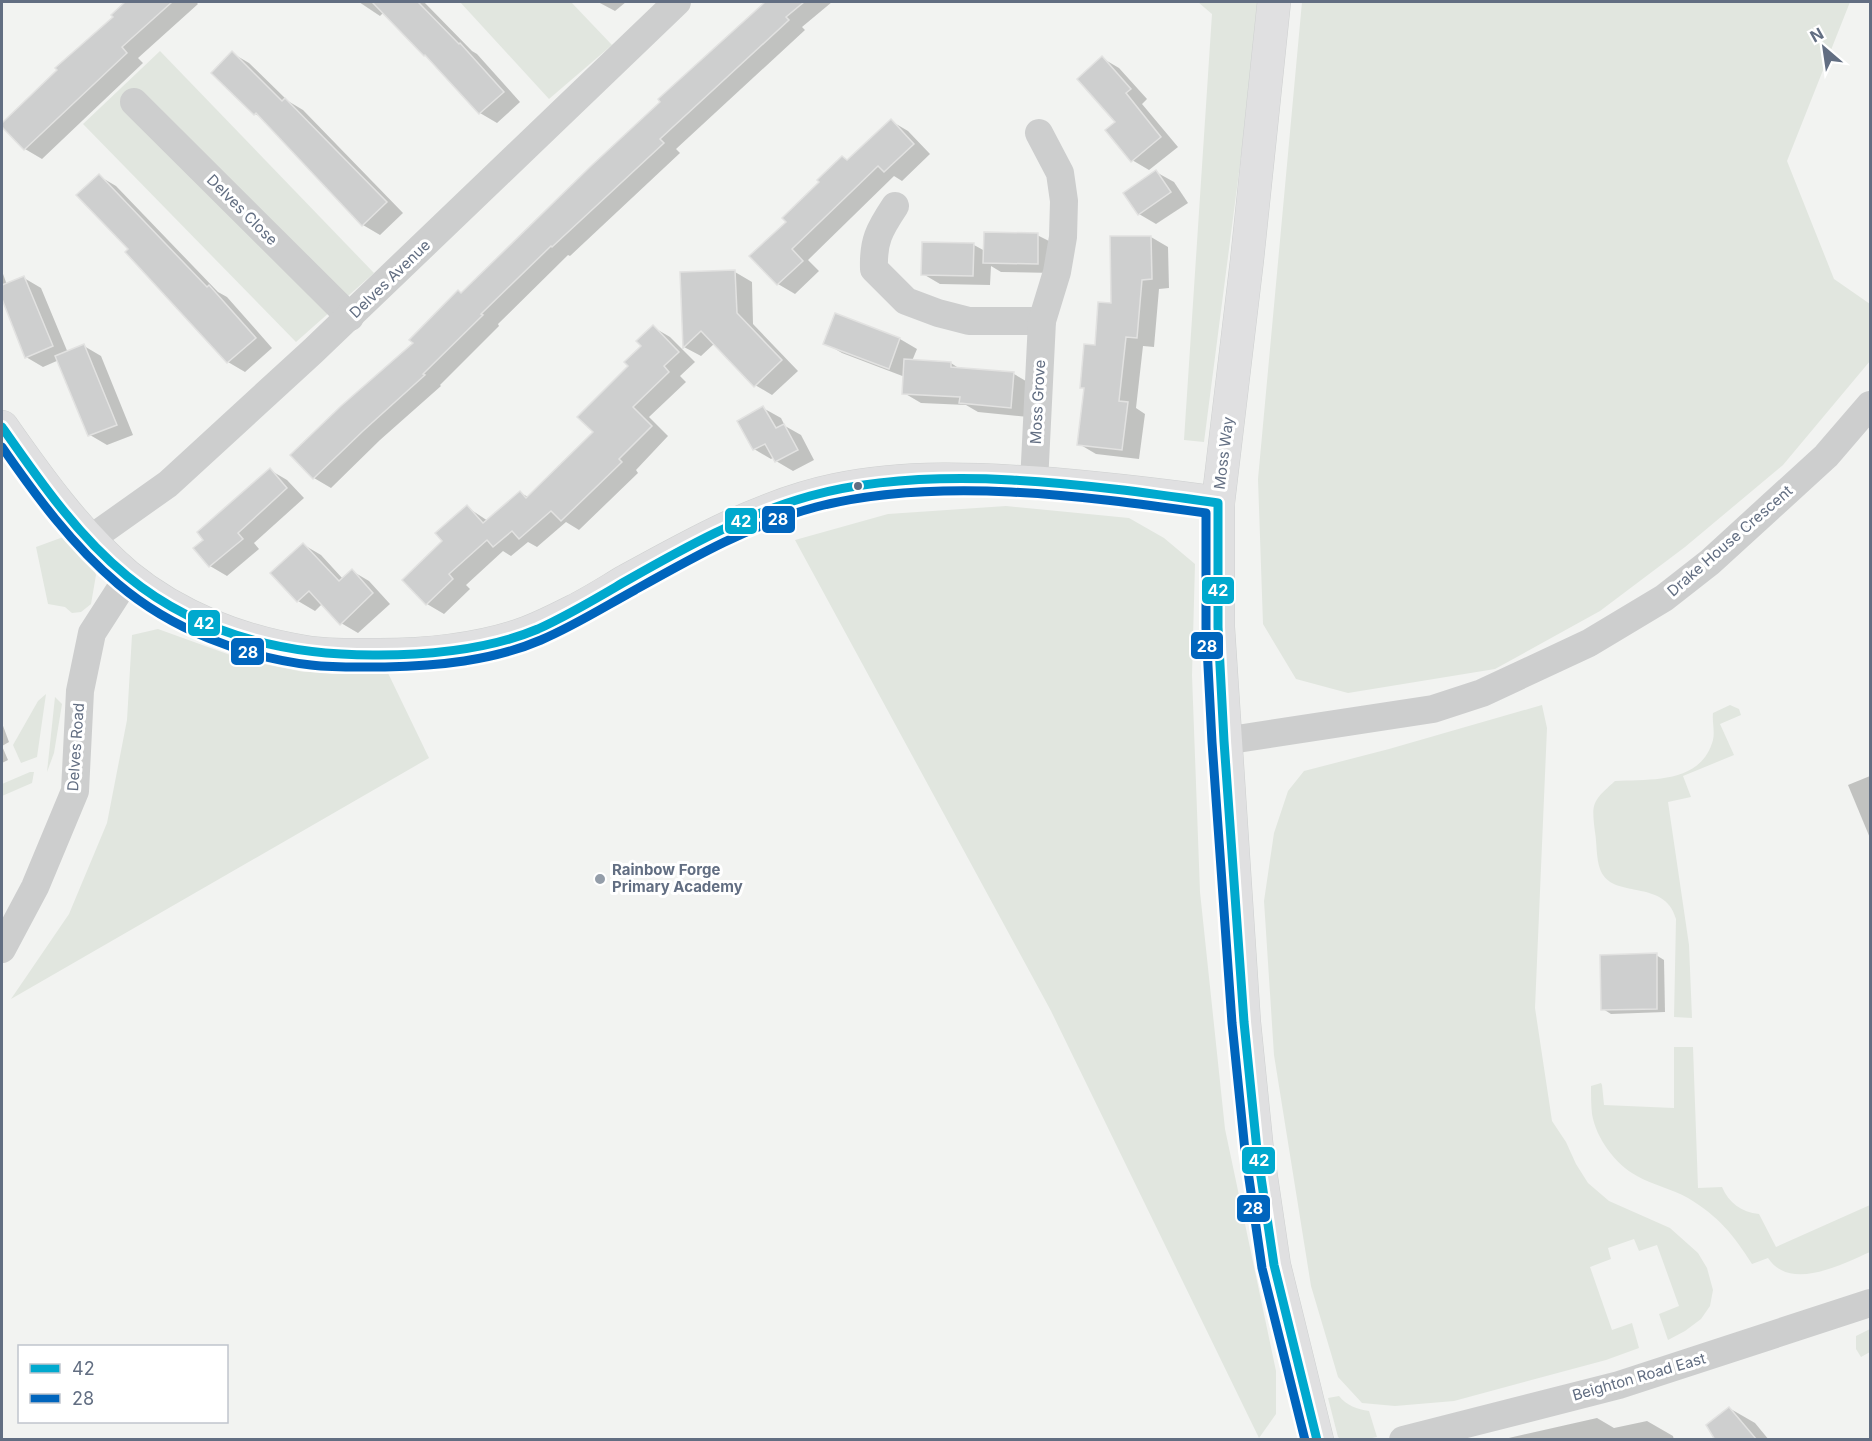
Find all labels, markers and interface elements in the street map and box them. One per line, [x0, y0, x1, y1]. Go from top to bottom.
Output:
north arrow [1794, 18, 1854, 78]
text: N [1807, 23, 1827, 47]
street label: Delves Close [203, 170, 282, 249]
street label: Delves Avenue [345, 235, 434, 322]
street label: Moss Grove [1026, 359, 1049, 445]
street label: Moss Way [1210, 415, 1237, 490]
unlabelled marker [852, 480, 864, 492]
street label: Drake House Crescent [1663, 481, 1796, 600]
line badge: 28 [761, 505, 796, 534]
line badge: 42 [724, 507, 758, 535]
text: 28 [768, 509, 788, 529]
text: 42 [731, 511, 751, 531]
line badge: 42 [1201, 576, 1235, 605]
text: 42 [1208, 580, 1228, 600]
line badge: 42 [187, 609, 221, 637]
text: 42 [194, 613, 214, 633]
line badge: 28 [1190, 631, 1224, 660]
text: 28 [1197, 636, 1217, 656]
line badge: 28 [230, 637, 265, 666]
text: 28 [238, 642, 258, 662]
street label: Delves Road [63, 702, 88, 792]
place label: Rainbow Forge Primary Academy [612, 860, 743, 896]
marker: Rainbow Forge Primary Academy [593, 872, 607, 886]
line badge: 42 [1241, 1146, 1276, 1175]
text: 42 [1249, 1150, 1269, 1170]
line badge: 28 [1236, 1194, 1271, 1223]
text: 28 [1243, 1198, 1263, 1218]
legend [18, 1345, 228, 1423]
street label: Beighton Road East [1570, 1348, 1708, 1405]
text: 42 [72, 1358, 95, 1379]
text: 28 [72, 1388, 94, 1409]

